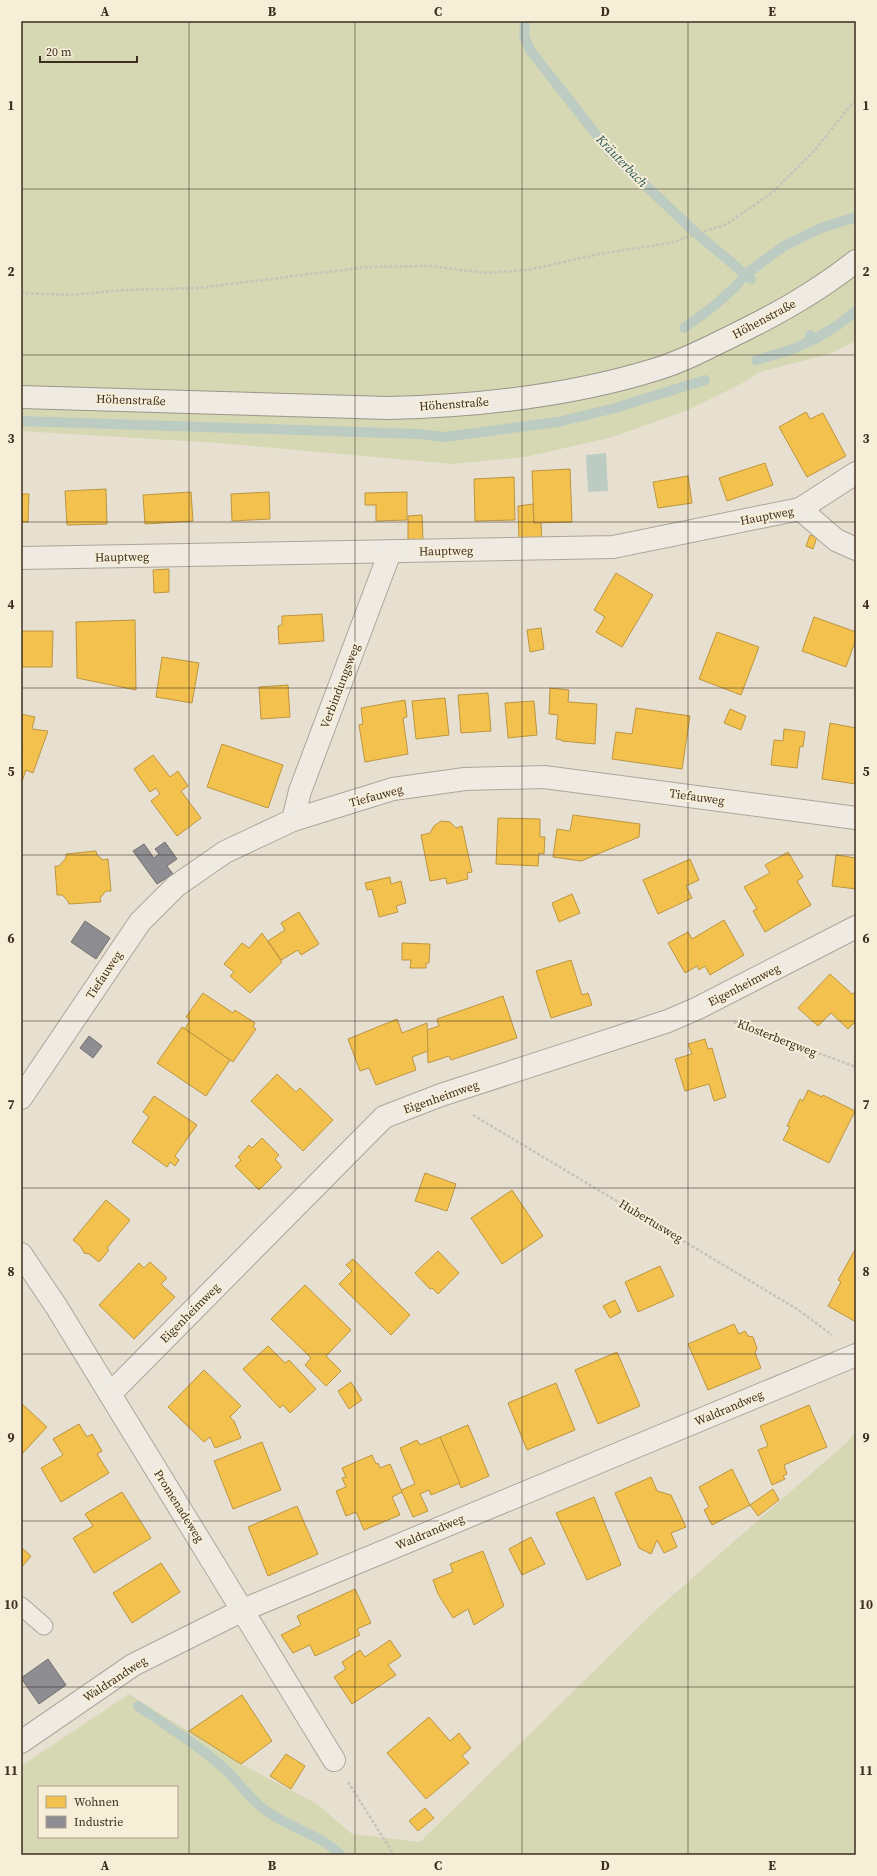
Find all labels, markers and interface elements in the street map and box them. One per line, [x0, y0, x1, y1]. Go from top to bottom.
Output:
text: A [101, 3, 110, 20]
text: B [268, 3, 277, 20]
text: C [434, 3, 442, 20]
text: D [600, 3, 610, 20]
text: E [768, 3, 776, 20]
scale bar [40, 38, 137, 64]
text: 20 m [46, 44, 72, 60]
text: 1 [7, 97, 15, 114]
text: 1 [862, 97, 870, 114]
water label: Kräuterbach [592, 130, 651, 191]
text: 2 [7, 263, 15, 280]
text: 2 [862, 263, 870, 280]
street label: Höhenstraße [729, 296, 799, 342]
street label: Höhenstraße [96, 391, 166, 409]
street label: Höhenstraße [419, 394, 489, 414]
text: 3 [7, 430, 15, 447]
text: 3 [862, 430, 870, 447]
street label: Hauptweg [739, 503, 795, 529]
street label: Hauptweg [419, 543, 473, 559]
street label: Hauptweg [95, 549, 149, 565]
text: 4 [7, 596, 15, 613]
text: 4 [862, 596, 870, 613]
street label: Verbindungsweg [316, 641, 364, 731]
text: 5 [7, 763, 15, 780]
text: 5 [862, 763, 870, 780]
street label: Tiefauweg [347, 781, 405, 811]
street label: Tiefauweg [669, 785, 725, 809]
text: 6 [7, 930, 15, 947]
text: 6 [862, 930, 870, 947]
street label: Tiefauweg [82, 948, 126, 1002]
street label: Eigenheimweg [705, 960, 783, 1010]
street label: Klosterbergweg [735, 1015, 819, 1061]
street label: Eigenheimweg [401, 1077, 481, 1117]
text: 7 [7, 1096, 15, 1113]
text: 7 [862, 1096, 870, 1113]
street label: Hubertusweg [616, 1196, 686, 1246]
text: 8 [7, 1263, 15, 1280]
text: 8 [862, 1263, 870, 1280]
street label: Eigenheimweg [156, 1279, 224, 1347]
street label: Waldrandweg [692, 1386, 766, 1430]
text: 9 [7, 1429, 15, 1446]
text: 9 [862, 1429, 870, 1446]
street label: Promenadeweg [150, 1467, 208, 1545]
street label: Waldrandweg [393, 1510, 467, 1554]
text: 10 [4, 1596, 18, 1613]
text: 10 [859, 1596, 873, 1613]
street label: Waldrandweg [80, 1652, 150, 1706]
text: 11 [4, 1762, 18, 1779]
text: 11 [859, 1762, 873, 1779]
legend [38, 1786, 178, 1838]
text: Wohnen [74, 1794, 119, 1810]
text: Industrie [74, 1814, 123, 1830]
text: A [101, 1857, 110, 1874]
text: B [268, 1857, 277, 1874]
text: C [434, 1857, 442, 1874]
text: D [600, 1857, 610, 1874]
text: E [768, 1857, 776, 1874]

